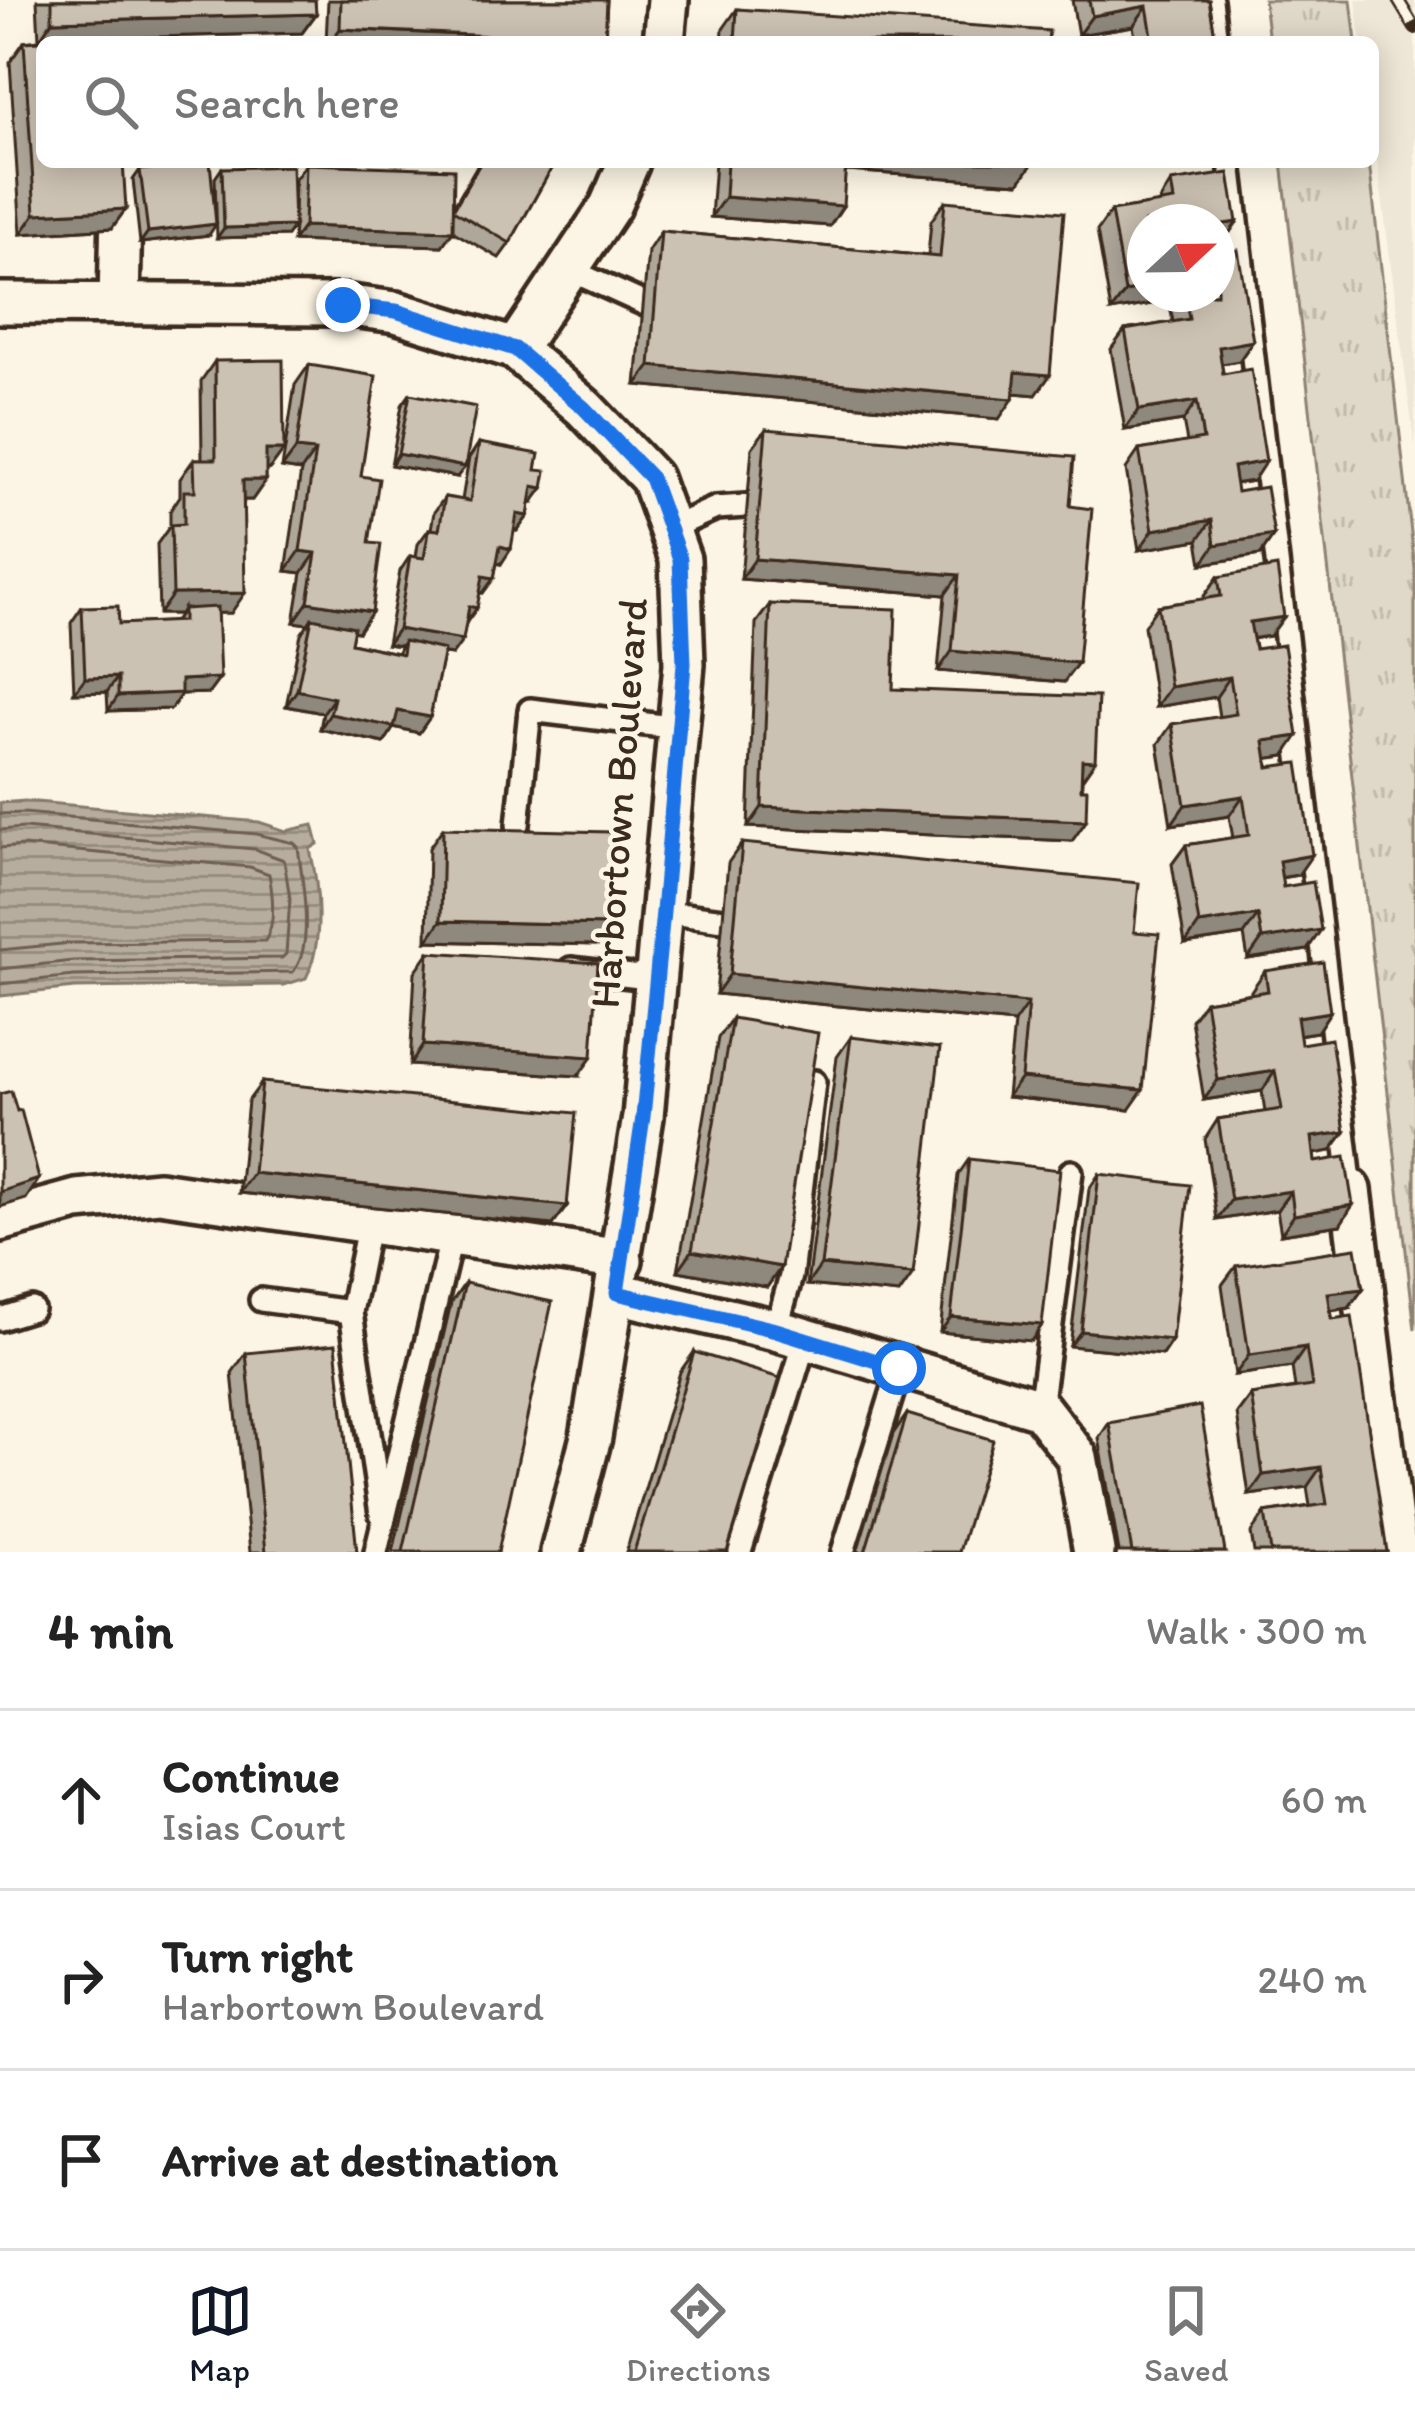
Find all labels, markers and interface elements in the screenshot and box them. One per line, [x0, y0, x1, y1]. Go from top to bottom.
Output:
search box [36, 36, 1379, 168]
icon: search [78, 69, 144, 135]
text: Search here [174, 75, 400, 129]
north arrow [1127, 204, 1235, 312]
route end [316, 278, 370, 332]
street label: Harbortown Boulevard [579, 596, 658, 1010]
route start [872, 1341, 926, 1395]
text: 4 min [48, 1600, 173, 1661]
text: Walk · 300 m [1146, 1607, 1367, 1654]
text: Continue [162, 1749, 340, 1803]
icon: ahead [48, 1767, 114, 1833]
text: 60 m [1281, 1776, 1367, 1823]
text: Isias Court [162, 1803, 346, 1850]
text: Turn right [162, 1929, 353, 1983]
icon: right [48, 1947, 114, 2013]
text: 240 m [1257, 1956, 1367, 2003]
text: Harbortown Boulevard [162, 1983, 544, 2030]
icon: arrive [48, 2127, 114, 2193]
text: Arrive at destination [162, 2133, 558, 2187]
tab: Map [187, 2278, 253, 2389]
tab: Directions [626, 2278, 771, 2389]
tab: Saved [1144, 2278, 1228, 2389]

